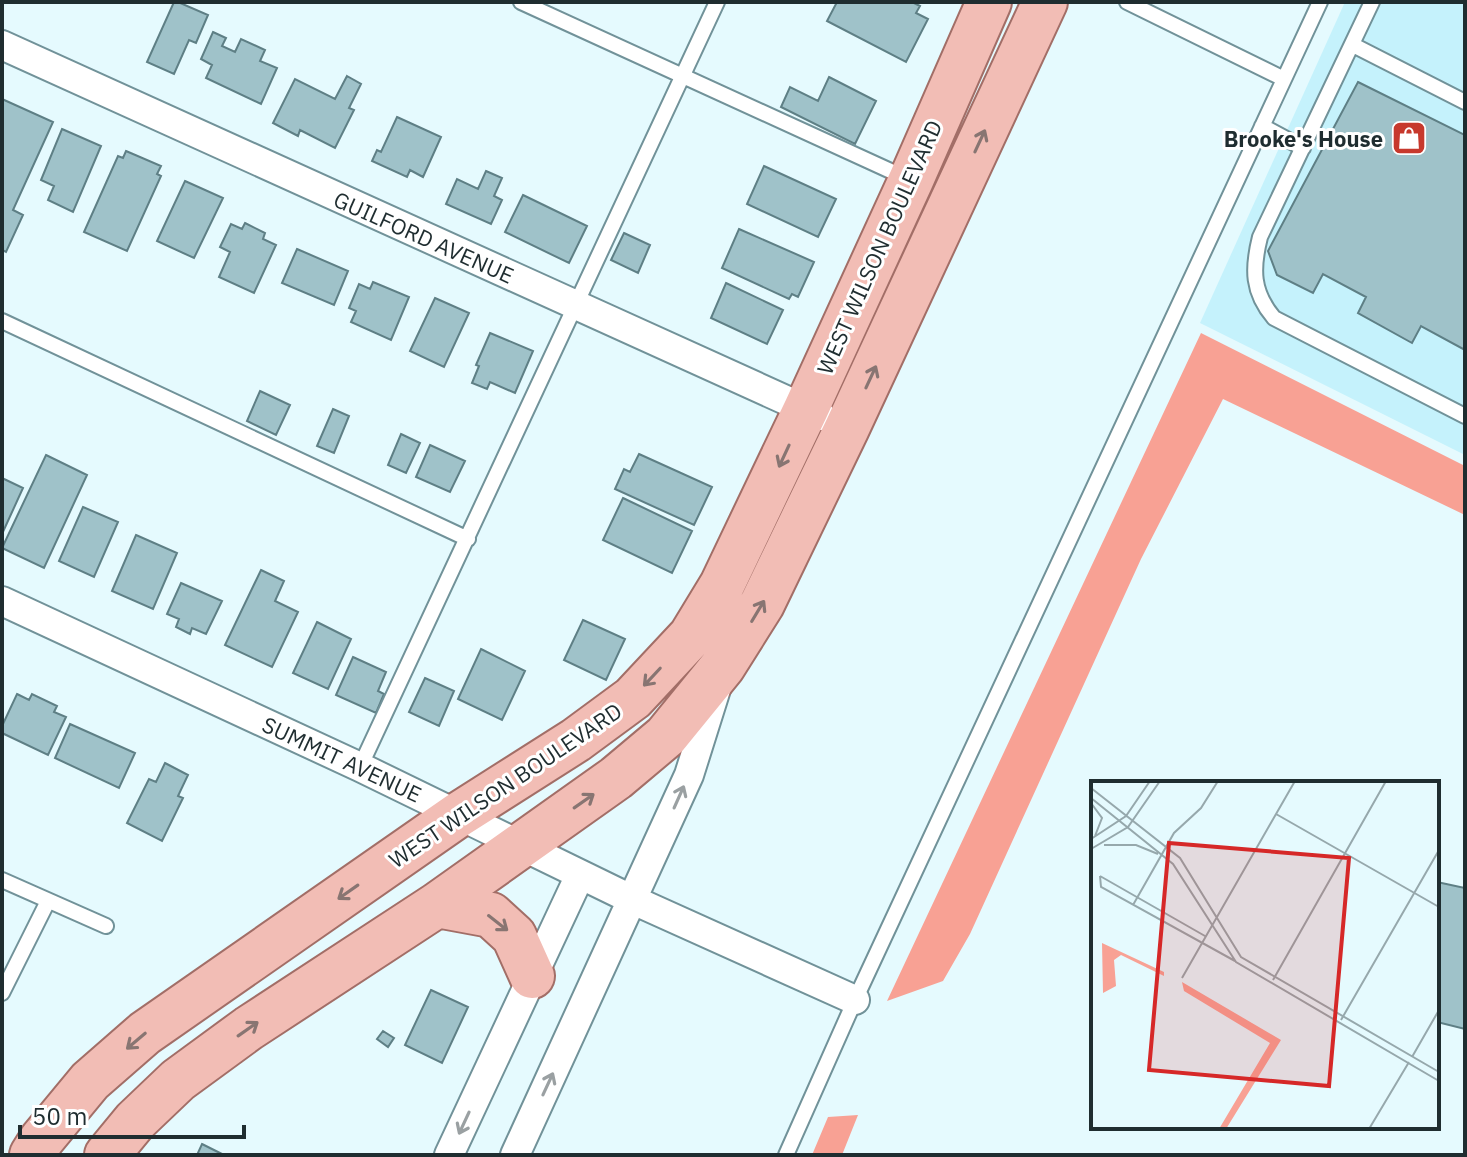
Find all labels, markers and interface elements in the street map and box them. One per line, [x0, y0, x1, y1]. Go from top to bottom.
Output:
street label: WEST WILSON BOULEVARD [810, 115, 948, 379]
shop icon: Brooke's House [1390, 119, 1428, 157]
place label: Brooke's House [1224, 124, 1383, 153]
one-way arrow [973, 129, 988, 153]
street label: GUILFORD AVENUE [329, 184, 519, 290]
one-way arrow [864, 365, 879, 389]
one-way arrow [776, 443, 791, 467]
one-way arrow [750, 600, 766, 623]
one-way arrow [643, 667, 661, 687]
street label: WEST WILSON BOULEVARD [383, 696, 627, 874]
street label: SUMMIT AVENUE [258, 709, 426, 809]
inset map [1091, 781, 1439, 1129]
one-way arrow [672, 785, 687, 809]
one-way arrow [573, 793, 594, 810]
one-way arrow [338, 883, 360, 900]
one-way arrow [487, 913, 508, 931]
one-way arrow [236, 1021, 258, 1037]
one-way arrow [126, 1032, 146, 1050]
one-way arrow [541, 1072, 556, 1096]
scale bar [20, 1089, 244, 1139]
text: 50 m [32, 1100, 87, 1132]
one-way arrow [455, 1110, 470, 1135]

